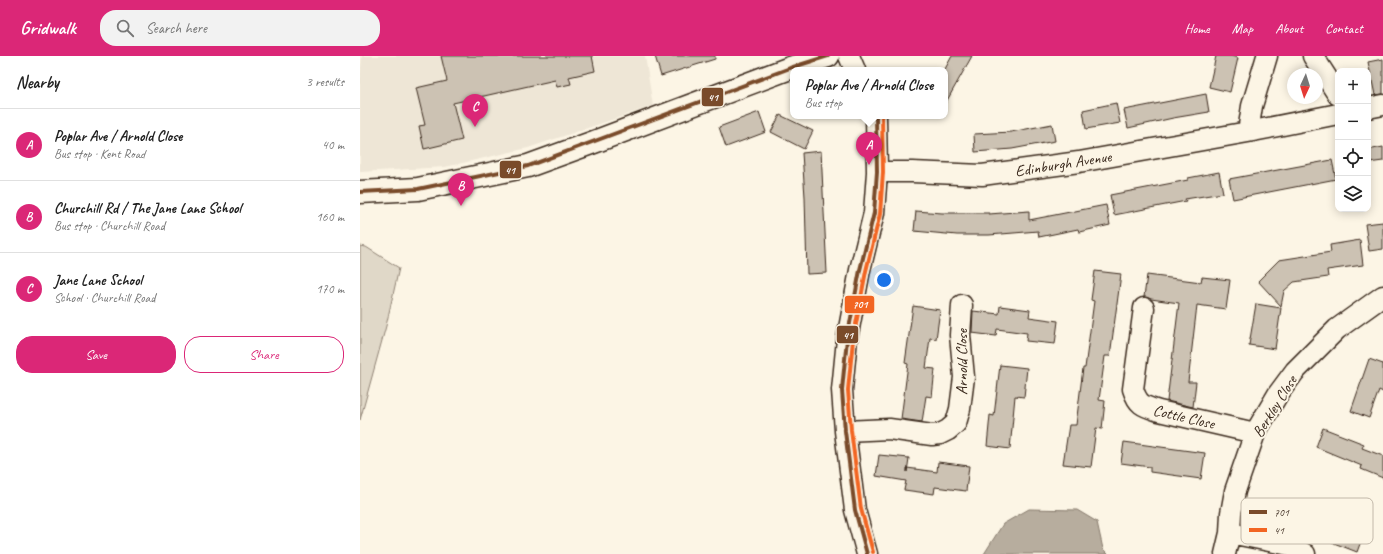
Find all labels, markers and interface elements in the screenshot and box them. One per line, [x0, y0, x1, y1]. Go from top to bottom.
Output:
search box [100, 10, 380, 46]
text: Gridwalk [20, 16, 76, 40]
icon: search [114, 17, 136, 39]
text: Search here [146, 19, 207, 38]
text: Home [1184, 20, 1210, 37]
text: Map [1232, 20, 1253, 37]
text: About [1275, 20, 1303, 37]
text: Contact [1325, 20, 1363, 37]
popup [790, 67, 948, 119]
north arrow [1287, 68, 1323, 104]
map controls [1335, 68, 1371, 212]
button: + [1335, 68, 1371, 104]
text: Nearby [16, 72, 59, 93]
text: 3 results [306, 74, 344, 90]
text: Poplar Ave / Arnold Close [805, 76, 933, 95]
line badge: 41 [701, 87, 724, 107]
text: 41 [708, 90, 719, 104]
pin: C [462, 94, 488, 127]
text: Bus stop [805, 95, 842, 111]
button: − [1335, 104, 1371, 140]
text: Poplar Ave / Arnold Close [54, 127, 182, 146]
pin: A [856, 132, 882, 165]
text: A [26, 137, 32, 153]
text: 40 m [322, 137, 344, 153]
button: locate [1335, 140, 1371, 176]
text: Bus stop · Kent Road [54, 146, 145, 162]
street label: Edinburgh Avenue [1014, 146, 1114, 181]
line badge: 41 [499, 160, 522, 179]
text: 41 [505, 163, 516, 177]
pin: B [448, 173, 474, 206]
button: layers [1335, 176, 1371, 212]
text: Churchill Rd / The Jane Lane School [54, 199, 241, 218]
text: B [26, 209, 32, 225]
text: 160 m [316, 209, 344, 225]
text: Bus stop · Churchill Road [54, 218, 165, 234]
your location [874, 270, 894, 290]
text: Jane Lane School [54, 271, 142, 290]
text: C [26, 281, 32, 297]
text: 170 m [316, 281, 344, 297]
text: School · Churchill Road [54, 290, 155, 306]
line badge: 701 [844, 295, 875, 314]
text: 701 [853, 297, 868, 311]
line badge: 41 [836, 325, 859, 344]
street label: Arnold Close [952, 327, 972, 395]
text: 41 [843, 328, 854, 342]
button: Save [16, 336, 176, 373]
button: Share [184, 336, 344, 373]
street label: Berkley Close [1248, 370, 1303, 441]
street label: Cottle Close [1151, 400, 1218, 434]
legend [1241, 498, 1373, 544]
text: 701 [1274, 505, 1290, 519]
text: 41 [1274, 523, 1285, 537]

